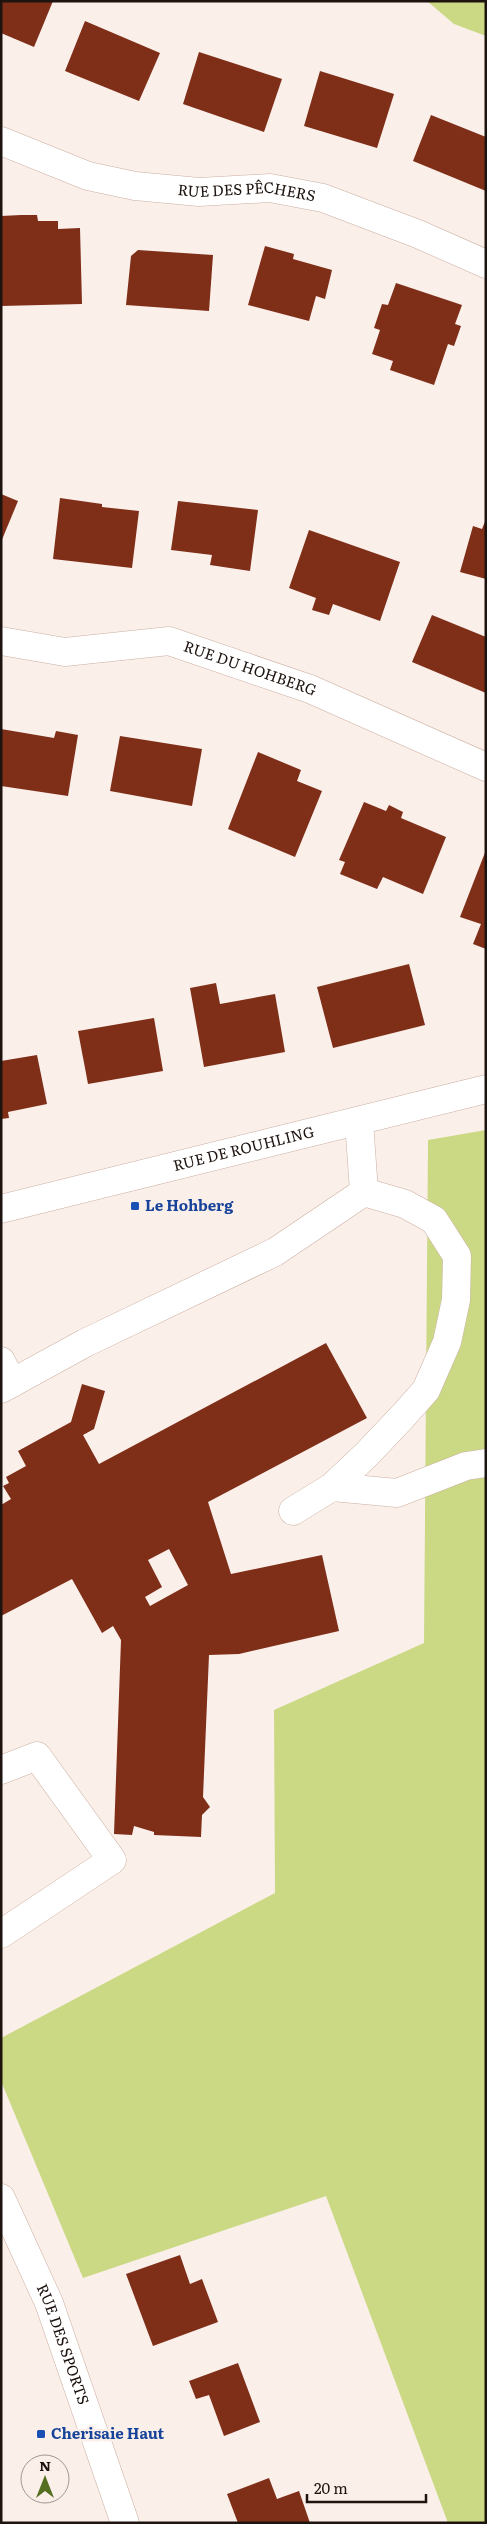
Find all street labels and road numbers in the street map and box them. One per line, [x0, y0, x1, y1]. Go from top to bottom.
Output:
street label: RUE DES PÊCHERS [177, 175, 318, 206]
street label: RUE DU HOHBERG [181, 634, 321, 701]
street label: RUE DE ROUHLING [170, 1119, 316, 1176]
street label: RUE DES SPORTS [32, 2280, 96, 2407]

